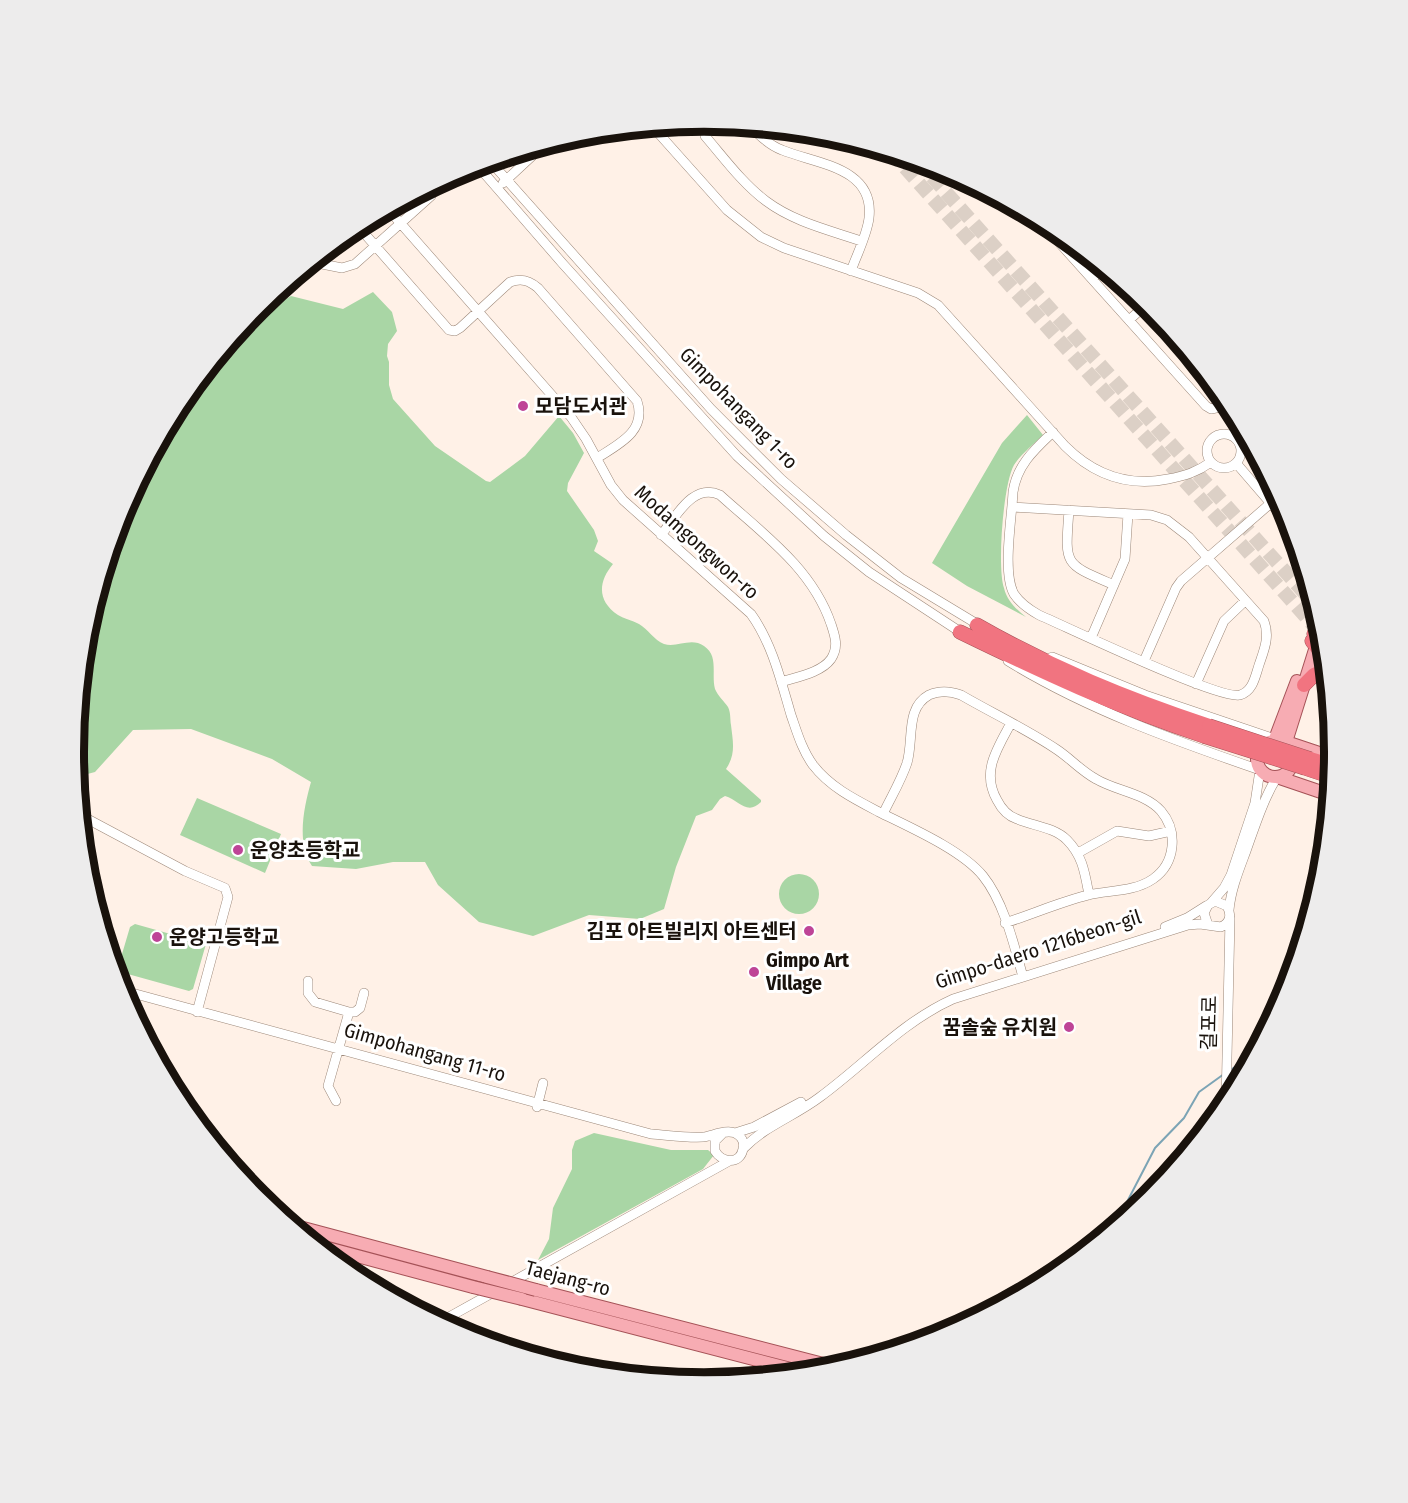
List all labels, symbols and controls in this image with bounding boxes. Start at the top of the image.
street label: Gimpohangang 1-ro [675,342,803,474]
place label: 모담도서관 [535,394,628,418]
marker: 모담도서관 [516,399,530,413]
street label: Modamgongwon-ro [630,480,764,604]
place label: 운양초등학교 [250,838,360,862]
marker: 운양초등학교 [231,843,245,857]
street label: Gimpo-daero 1216beon-gil [932,904,1144,994]
place label: 김포 아트빌리지 아트센터 [586,919,797,943]
marker: 김포 아트빌리지 아트센터 [802,924,816,938]
place label: 운양고등학교 [169,925,279,949]
marker: 운양고등학교 [150,930,164,944]
place label: Gimpo Art Village [765,948,850,995]
marker: Gimpo Art Village [747,965,761,979]
street label: 걸포로 [1197,995,1221,1051]
place label: 꿈솔숲 유치원 [942,1015,1057,1039]
street label: Gimpohangang 11-ro [341,1017,509,1087]
marker: 꿈솔숲 유치원 [1062,1020,1076,1034]
street label: Taejang-ro [523,1255,613,1301]

